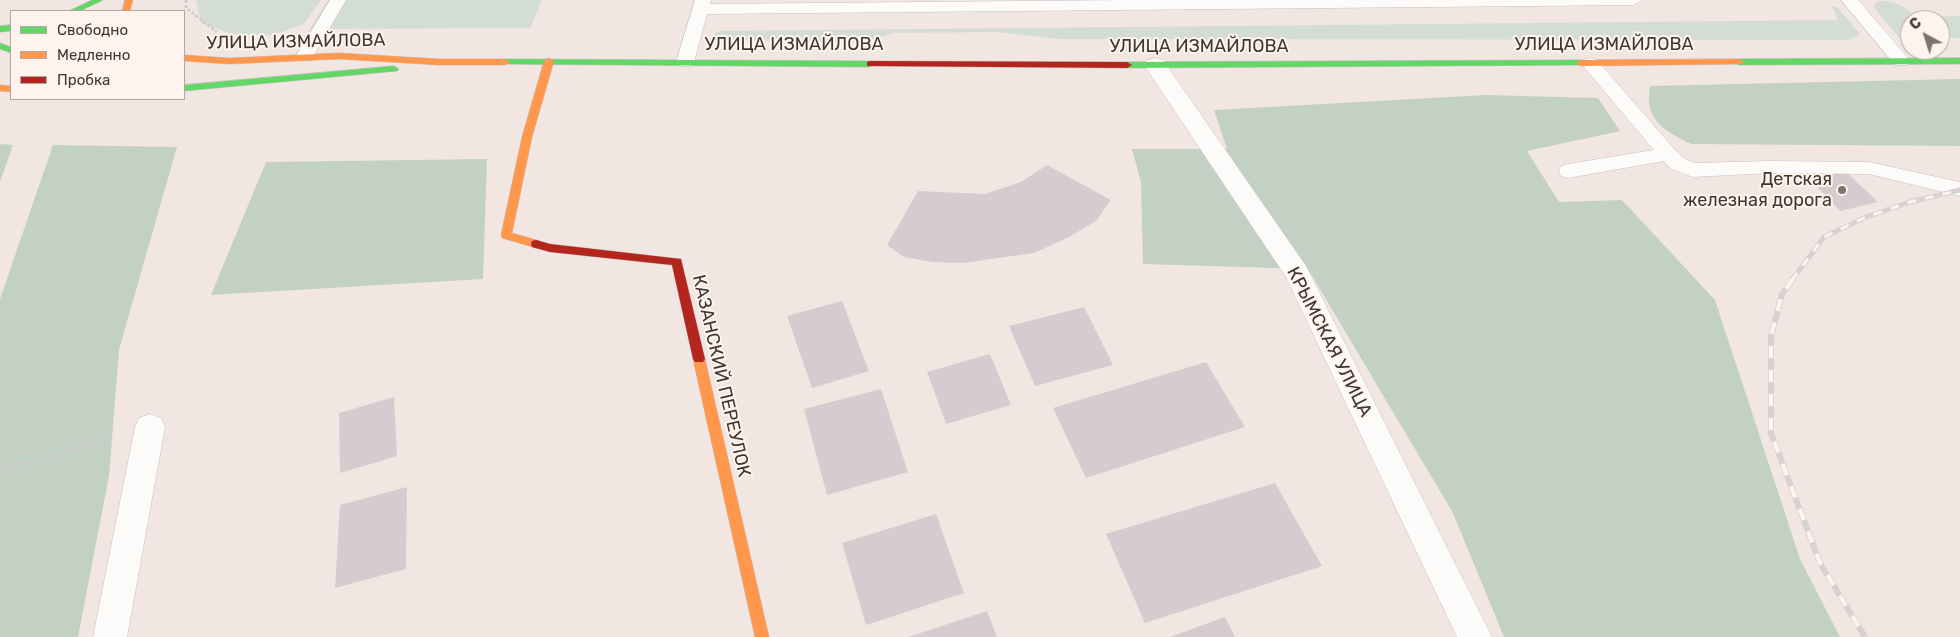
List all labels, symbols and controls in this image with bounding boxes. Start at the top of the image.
legend [10,10,185,100]
north arrow [1900,10,1950,60]
text: С [1906,14,1925,34]
text: Свободно [57,21,128,39]
street label: УЛИЦА ИЗМАЙЛОВА [206,30,386,54]
street label: УЛИЦА ИЗМАЙЛОВА [705,34,883,56]
street label: УЛИЦА ИЗМАЙЛОВА [1515,34,1693,56]
street label: УЛИЦА ИЗМАЙЛОВА [1110,36,1288,58]
text: Медленно [57,46,130,64]
text: Пробка [57,71,110,89]
place label: Детская железная дорога [1683,169,1832,212]
marker: Детская железная дорога [1836,184,1848,196]
street label: КРЫМСКАЯ УЛИЦА [1282,263,1376,421]
street label: КАЗАНСКИЙ ПЕРЕУЛОК [687,273,755,479]

